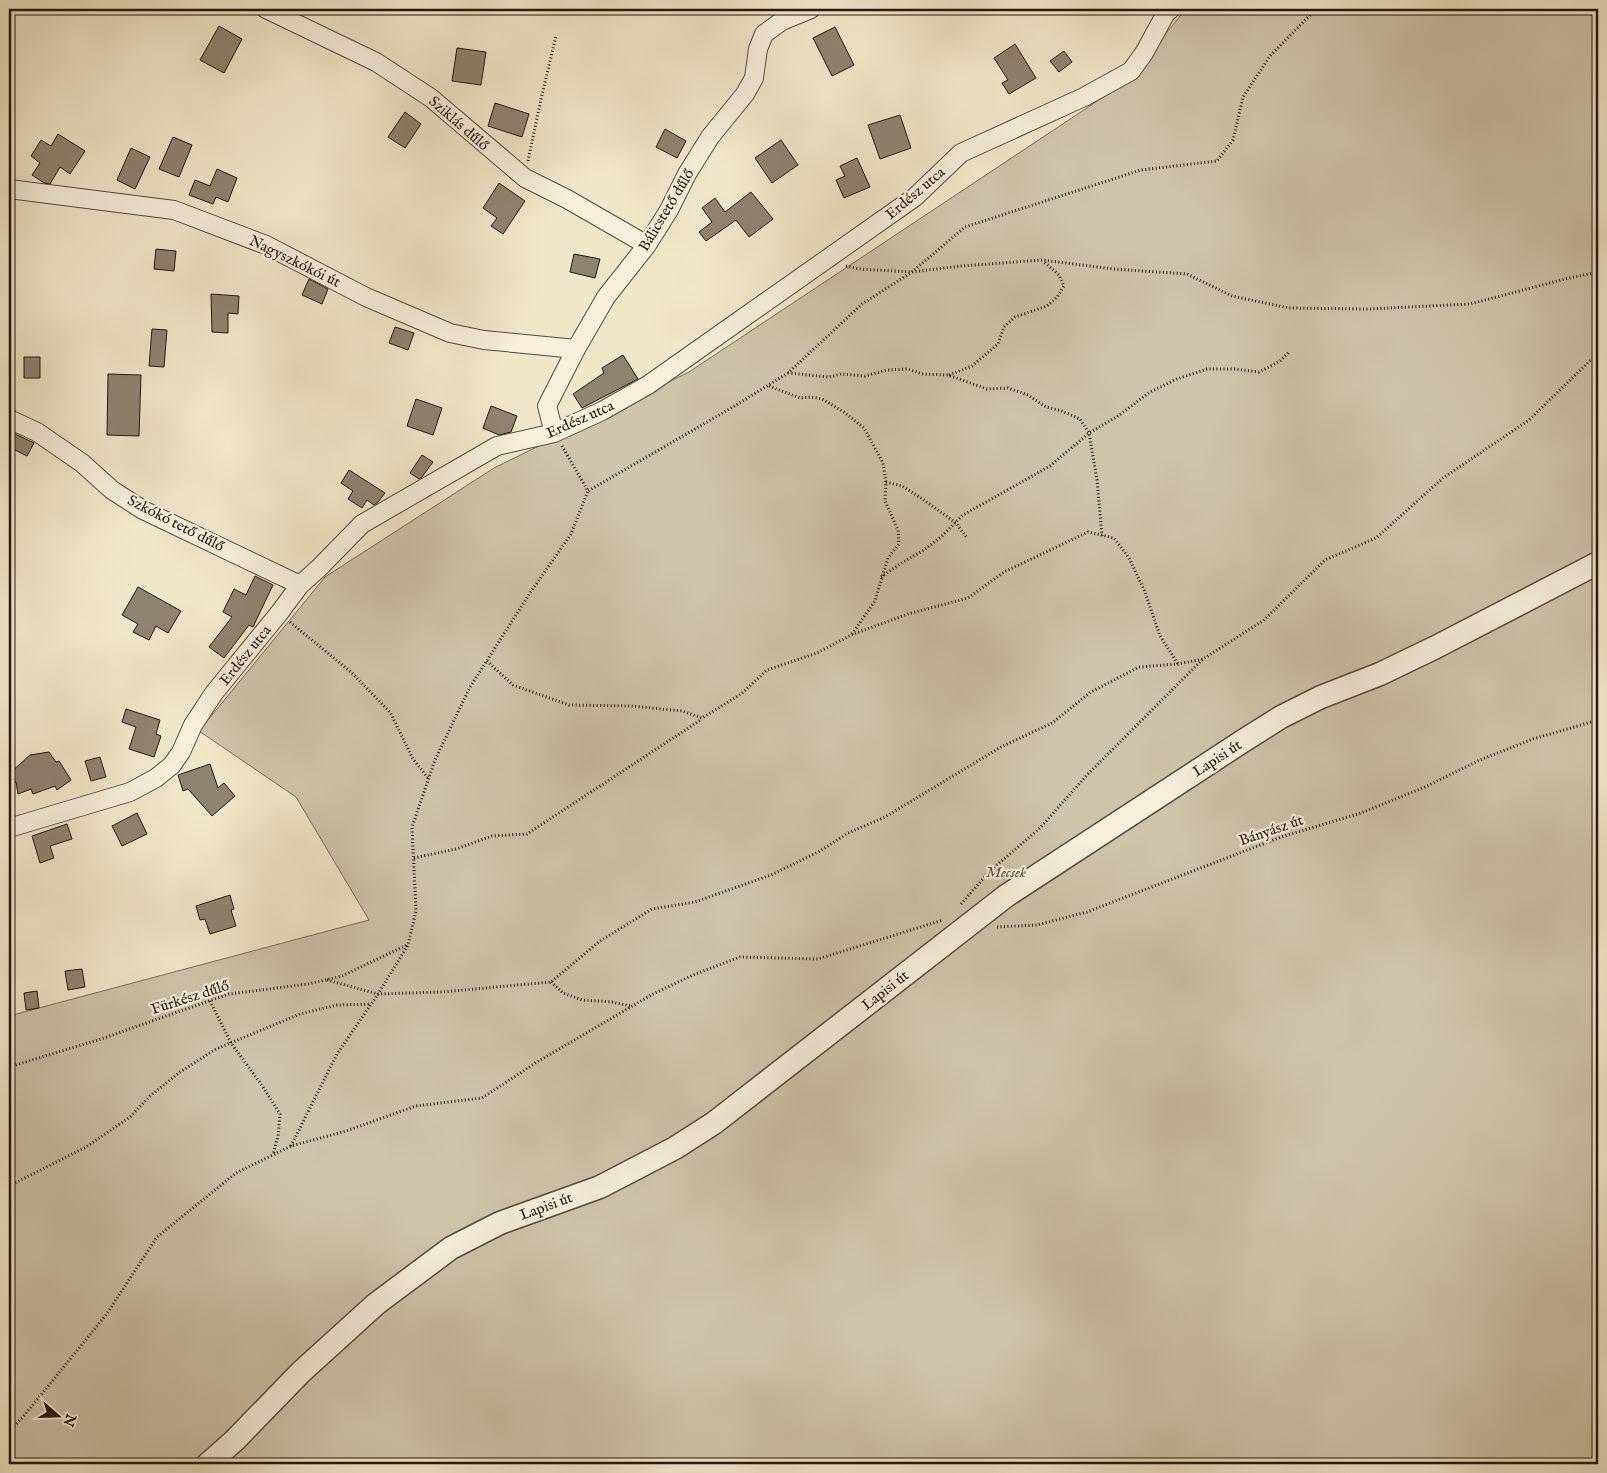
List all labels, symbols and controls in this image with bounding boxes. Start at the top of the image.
street label: Sziklás dűlő [425,92,493,155]
street label: Erdész utca [882,163,949,224]
street label: Bálicstető dűlő [634,166,698,255]
street label: Nagyszkókói út [246,231,344,292]
street label: Erdész utca [543,396,617,443]
street label: Szkókó tető dűlő [124,491,227,556]
street label: Erdész utca [215,621,276,689]
street label: Lapisi út [1189,736,1245,781]
street label: Bányász út [1237,811,1306,850]
park label: Mecsek [986,863,1026,882]
street label: Lapisi út [858,966,913,1015]
street label: Fürkész dűlő [149,976,232,1019]
street label: Lapisi út [517,1188,575,1225]
north arrow [32,1390,82,1440]
text: N [59,1410,80,1429]

